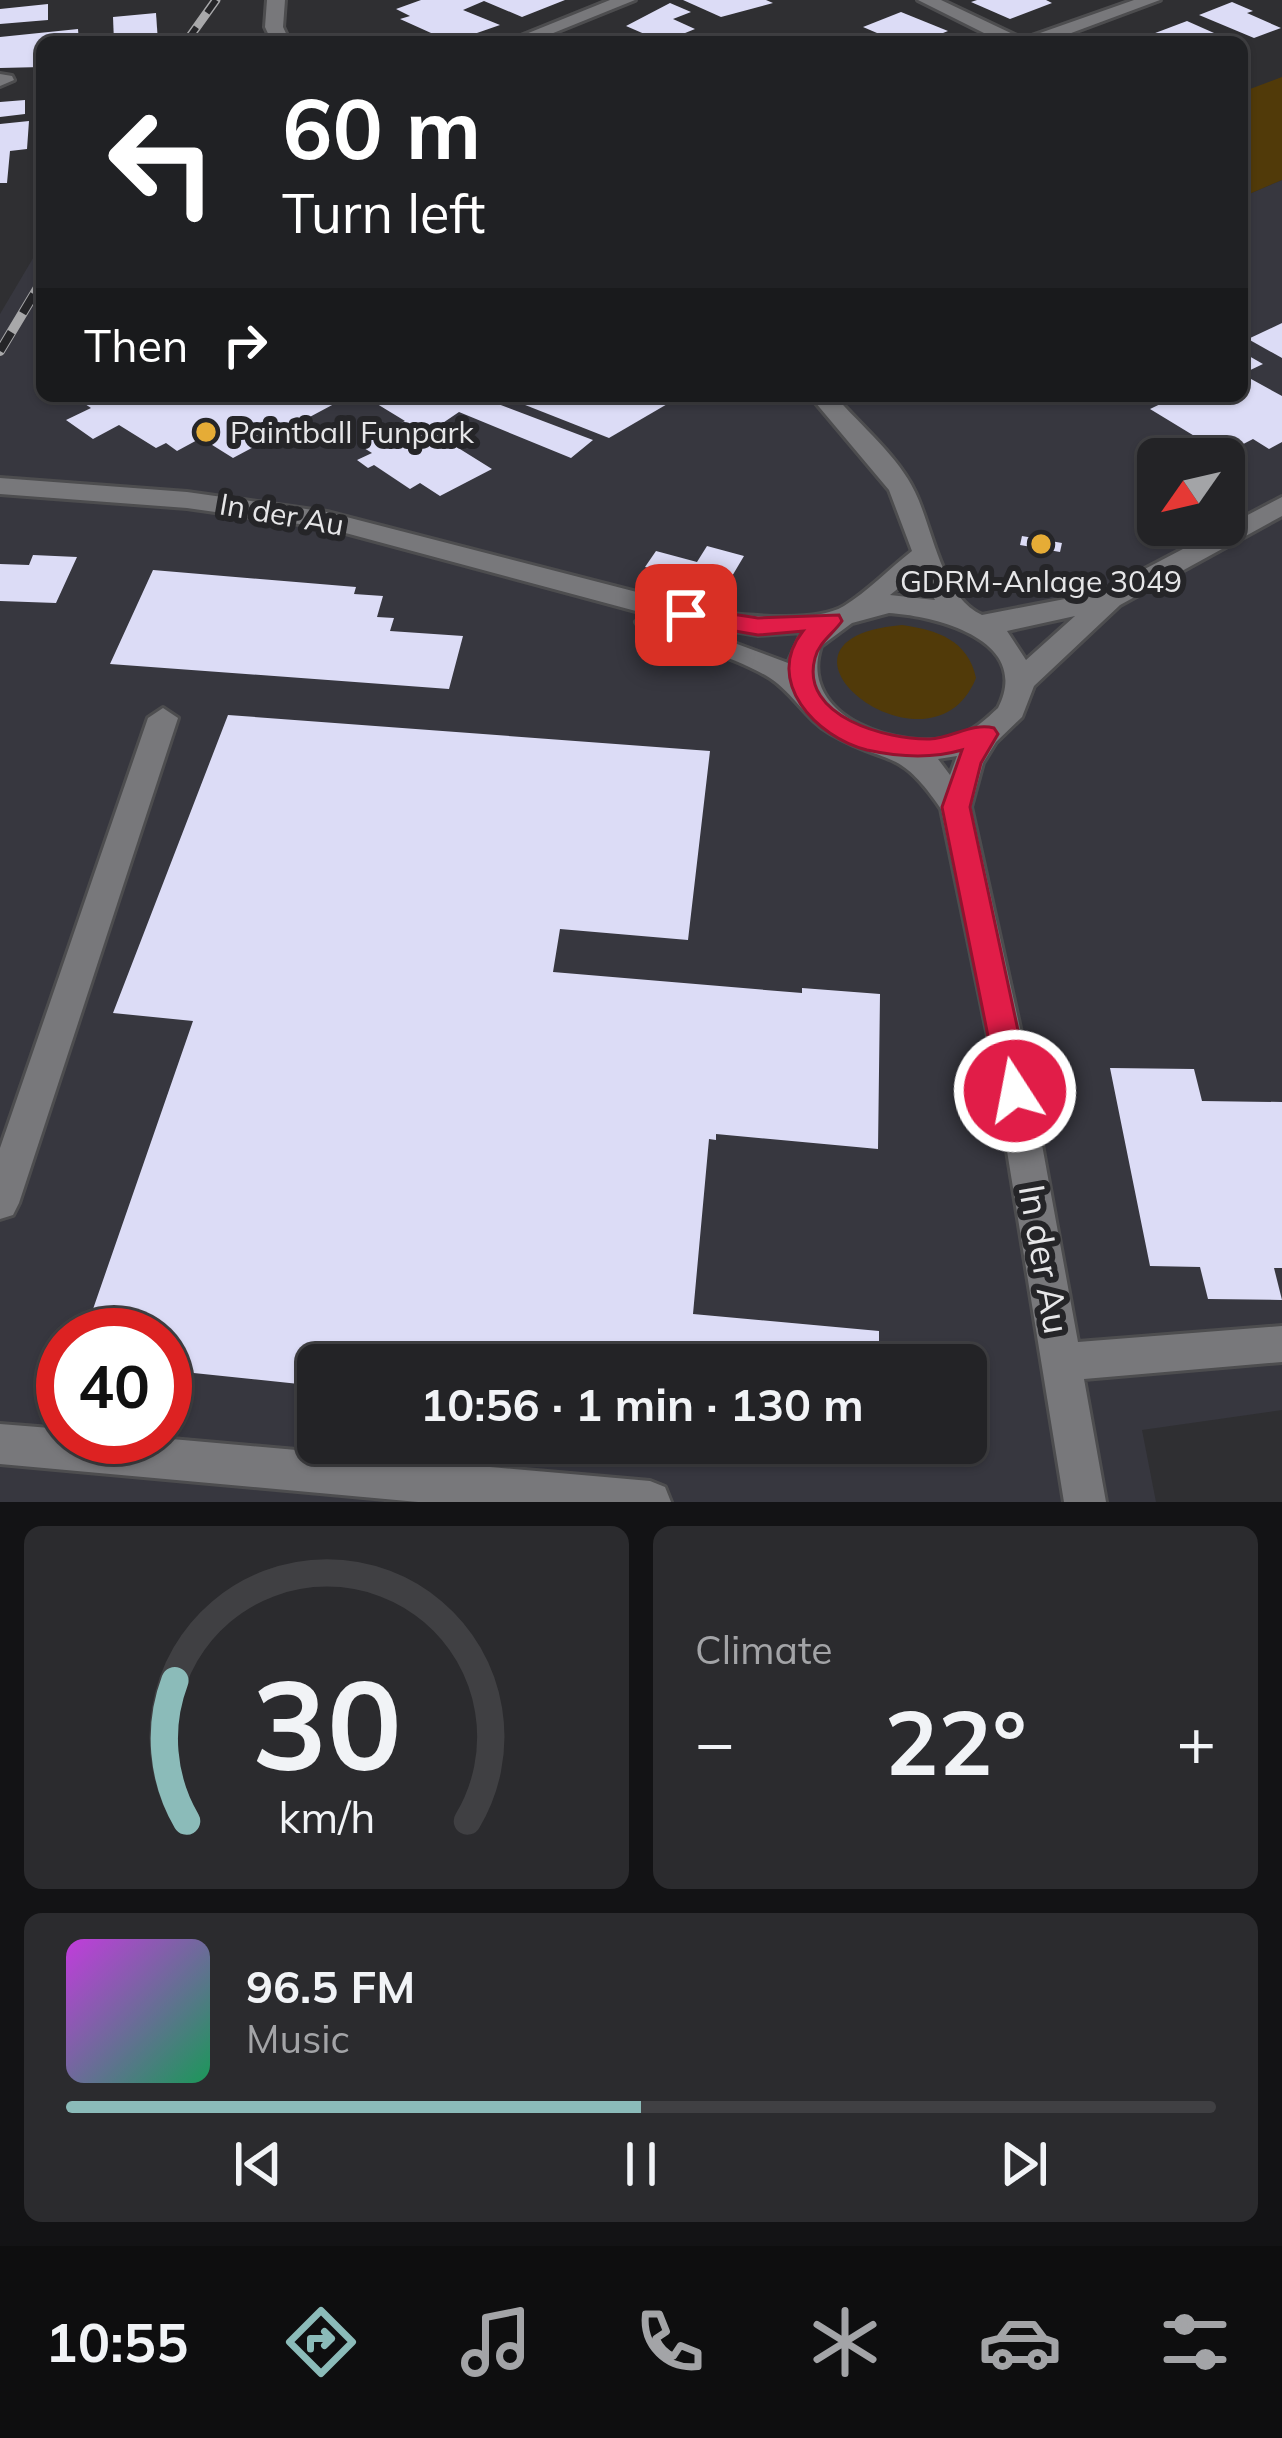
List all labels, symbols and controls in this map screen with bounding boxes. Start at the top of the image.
text: 60 m [282,75,481,180]
icon: left [84,84,240,240]
text: Turn left [282,179,485,247]
icon: right [212,312,278,378]
text: Then [84,317,188,373]
place label: Paintball Funpark [230,413,474,451]
marker: Paintball Funpark [193,419,219,445]
north arrow [1137,438,1245,546]
map controls [1137,438,1245,546]
street label: In der Au [217,484,347,544]
marker: GDRM-Anlage 3049 [1028,531,1054,557]
place label: GDRM-Anlage 3049 [900,562,1182,600]
pin [635,564,737,666]
icon: arrive [653,582,719,648]
position arrow [952,1028,1078,1154]
street label: In der Au [1010,1181,1080,1337]
speed limit sign: 40 [36,1308,192,1464]
text: 10:56 · 1 min · 130 m [420,1376,864,1432]
text: Climate [695,1625,833,1674]
text: 30 [252,1645,401,1801]
text: 22° [884,1685,1027,1798]
text: − [695,1700,735,1783]
text: + [1176,1700,1216,1783]
text: km/h [278,1789,375,1843]
text: 96.5 FM [246,1958,415,2014]
text: Music [246,2014,350,2063]
icon: previous [225,2131,291,2197]
icon: pause [608,2131,674,2197]
icon: next [991,2131,1057,2197]
icon: directions [279,2300,363,2384]
icon: music [454,2300,538,2384]
icon: phone [628,2300,712,2384]
icon: climate [803,2300,887,2384]
icon: car [978,2300,1062,2384]
icon: filters [1153,2300,1237,2384]
text: 10:55 [45,2308,188,2376]

